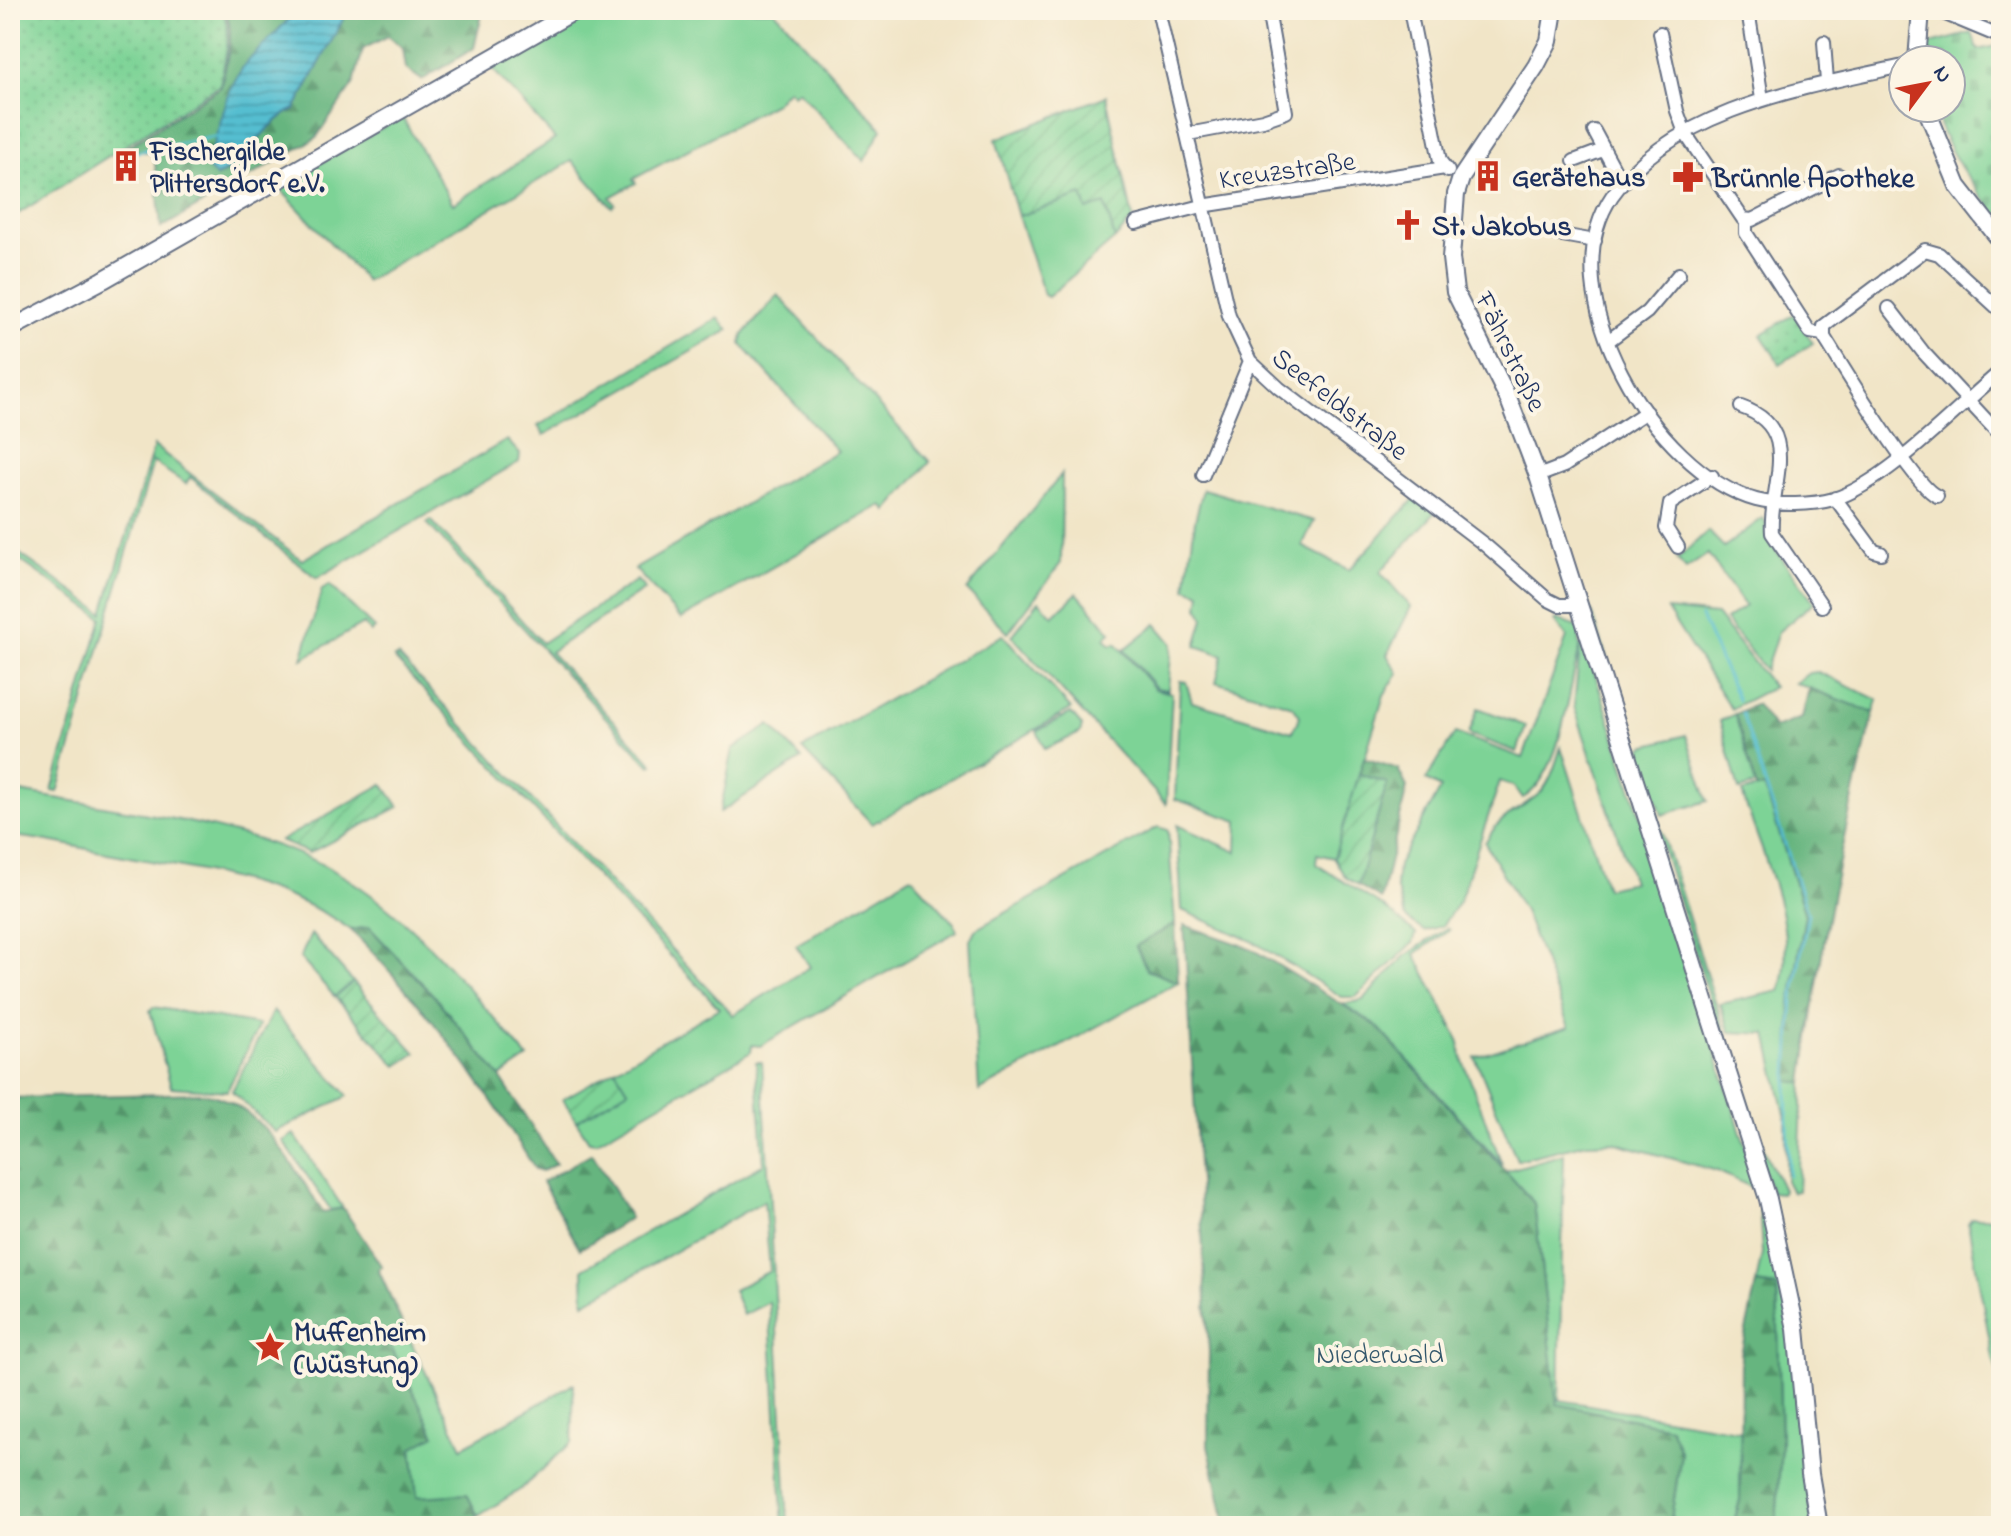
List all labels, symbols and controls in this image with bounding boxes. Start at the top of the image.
north arrow [1887,44,1967,124]
text: N [1924,60,1959,90]
place label: Fischergilde Plittersdorf e.V. [148,133,325,206]
street label: Kreuzstraße [1217,143,1359,202]
building icon: Fischergilde Plittersdorf e.V. [109,149,143,183]
building icon: Gerätehaus [1471,159,1505,193]
place label: Gerätehaus [1512,159,1646,200]
pharmacy icon: Brünnle Apotheke [1671,160,1705,194]
place label: Brünnle Apotheke [1710,160,1916,201]
church icon: St. Jakobus [1391,208,1425,242]
place label: St. Jakobus [1432,208,1572,249]
street label: Fährstraße [1462,285,1556,420]
street label: Seefeldstraße [1262,339,1416,473]
place label: Muffenheim (Wüstung) [294,1314,426,1388]
place icon: Muffenheim (Wüstung) [253,1330,287,1364]
park label: Niederwald [1316,1336,1444,1377]

